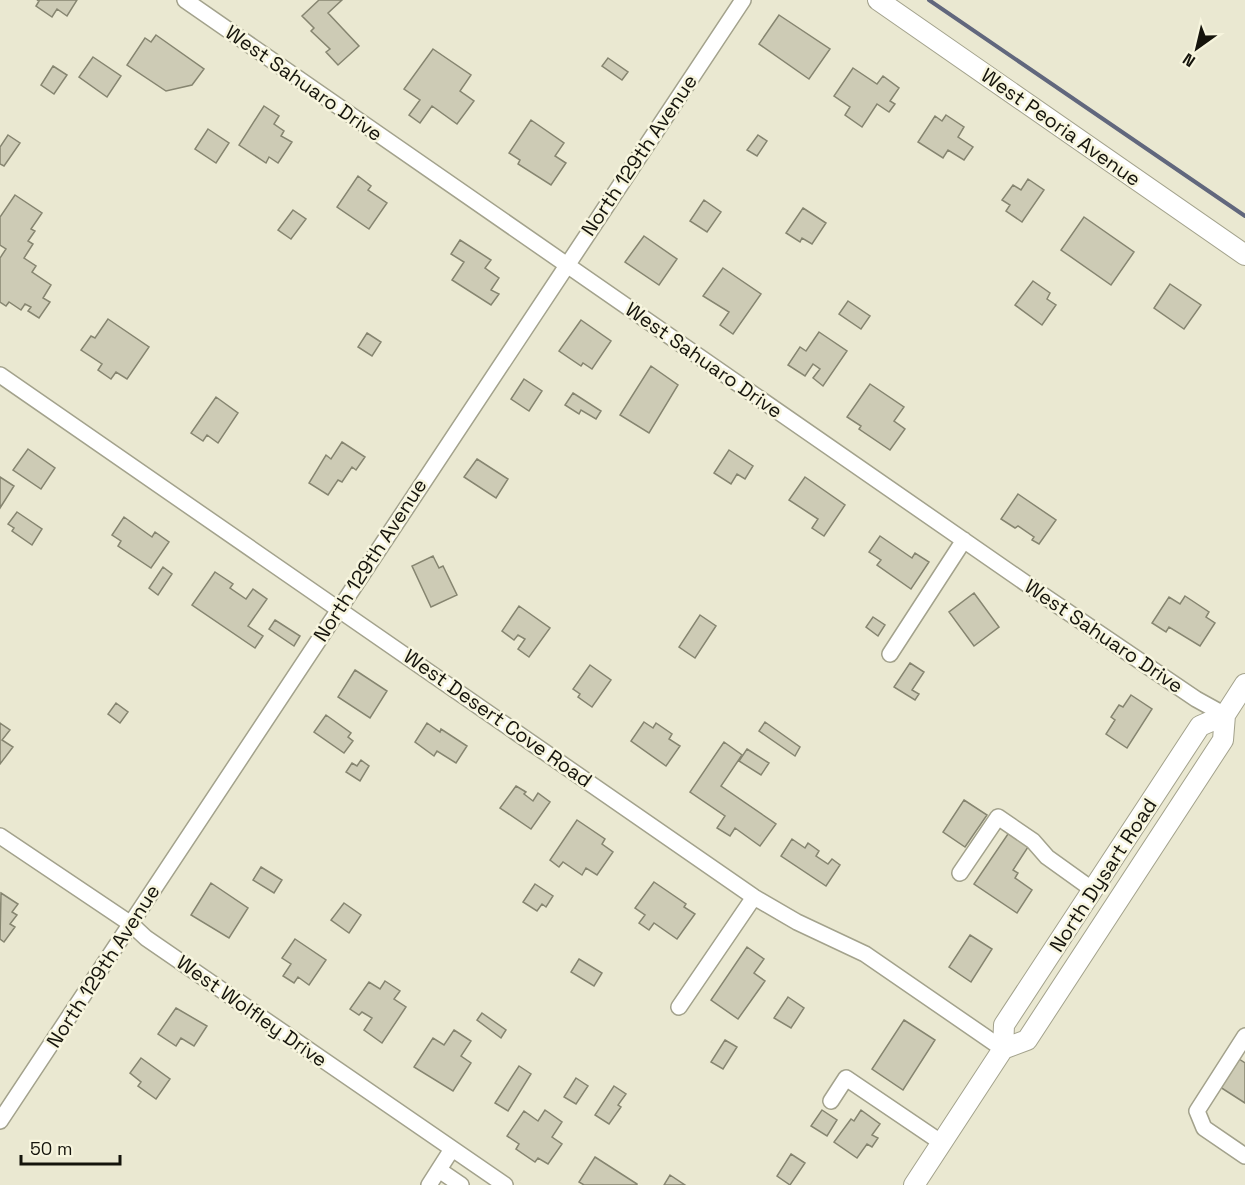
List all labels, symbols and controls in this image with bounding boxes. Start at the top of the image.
north arrow [1167,18,1227,78]
street label: West Sahuaro Drive [220,19,388,147]
text: N [1179,48,1199,72]
street label: West Peoria Avenue [976,62,1146,192]
street label: North 129th Avenue [575,69,703,241]
street label: West Sahuaro Drive [620,296,788,424]
street label: North 129th Avenue [308,474,432,646]
street label: West Sahuaro Drive [1020,573,1188,699]
street label: West Desert Cove Road [399,643,597,793]
street label: North Dysart Road [1044,793,1162,957]
street label: North 129th Avenue [41,880,165,1052]
street label: West Wolfley Drive [171,949,333,1073]
scale bar [21,1128,120,1166]
text: 50 m [30,1137,72,1160]

